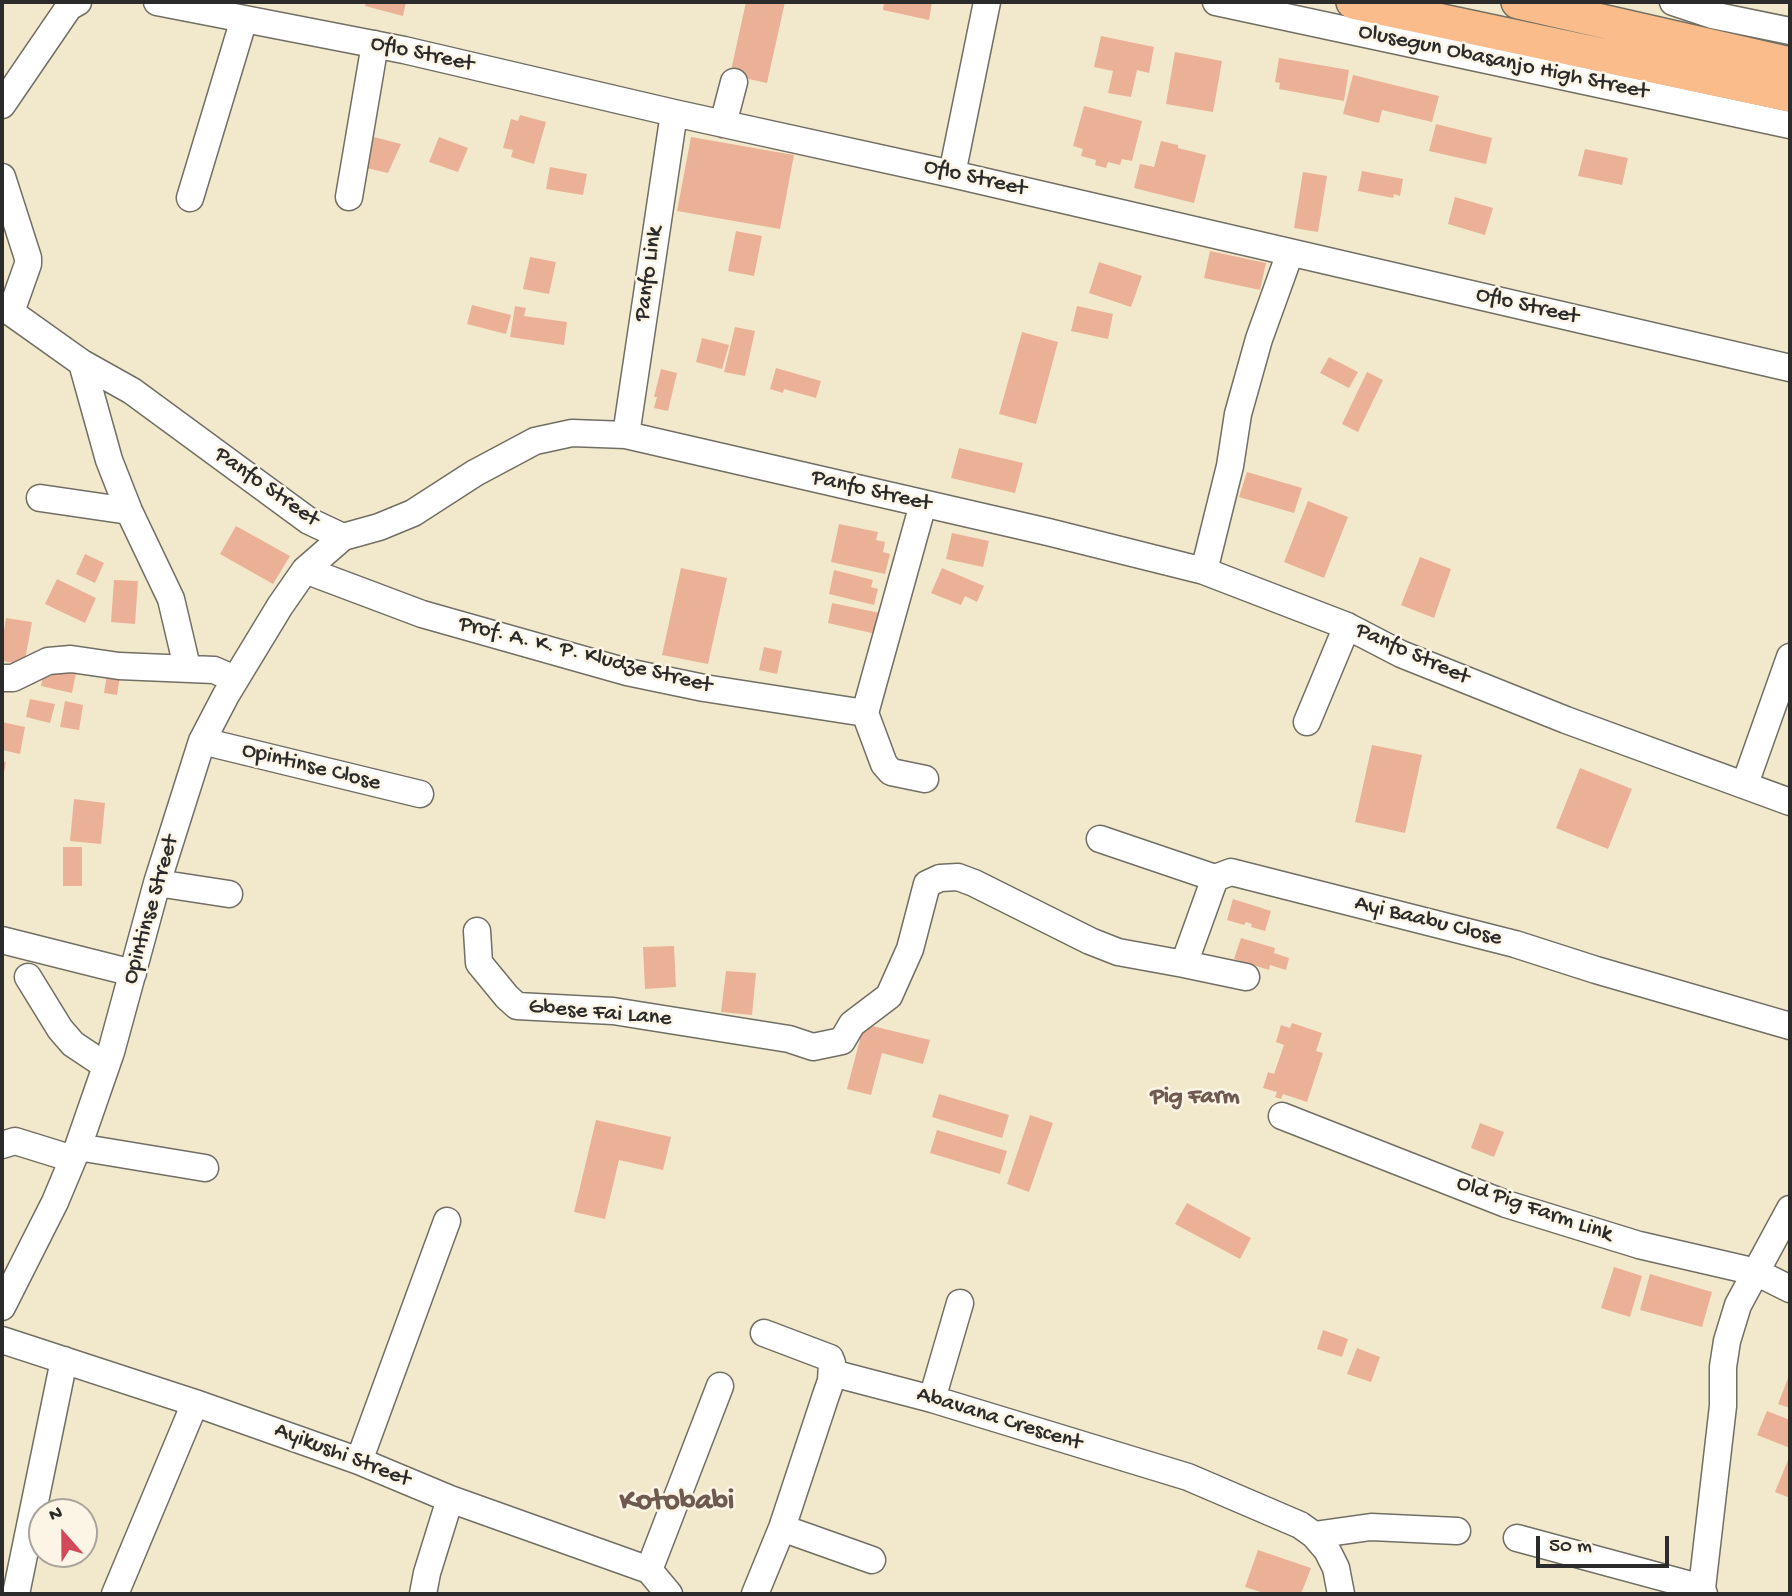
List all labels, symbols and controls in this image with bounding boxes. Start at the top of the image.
street label: Olusegun Obasanjo High Street [1356,19,1650,107]
street label: Oflo Street [368,31,476,79]
street label: Oflo Street [921,154,1029,204]
street label: Panfo Link [630,225,670,323]
street label: Oflo Street [1473,282,1581,332]
street label: Panfo Street [208,442,324,534]
street label: Panfo Street [808,465,934,519]
street label: Prof. A. K. P. Kludze Street [455,611,715,701]
street label: Panfo Street [1351,618,1473,692]
street label: Opintinse Close [239,737,383,799]
street label: Opintinse Street [118,832,186,988]
street label: Ayi Baabu Close [1351,890,1505,954]
street label: Gbese Fai Lane [527,994,673,1034]
district label: Pig Farm [1151,1084,1239,1112]
street label: Old Pig Farm Link [1452,1170,1616,1250]
street label: Abavana Crescent [913,1382,1085,1458]
street label: Ayikushi Street [270,1417,414,1495]
district label: Kotobabi [620,1485,734,1521]
north arrow [28,1498,98,1568]
text: N [46,1502,66,1528]
scale bar [1540,1522,1673,1566]
text: 50 m [1549,1535,1592,1560]

